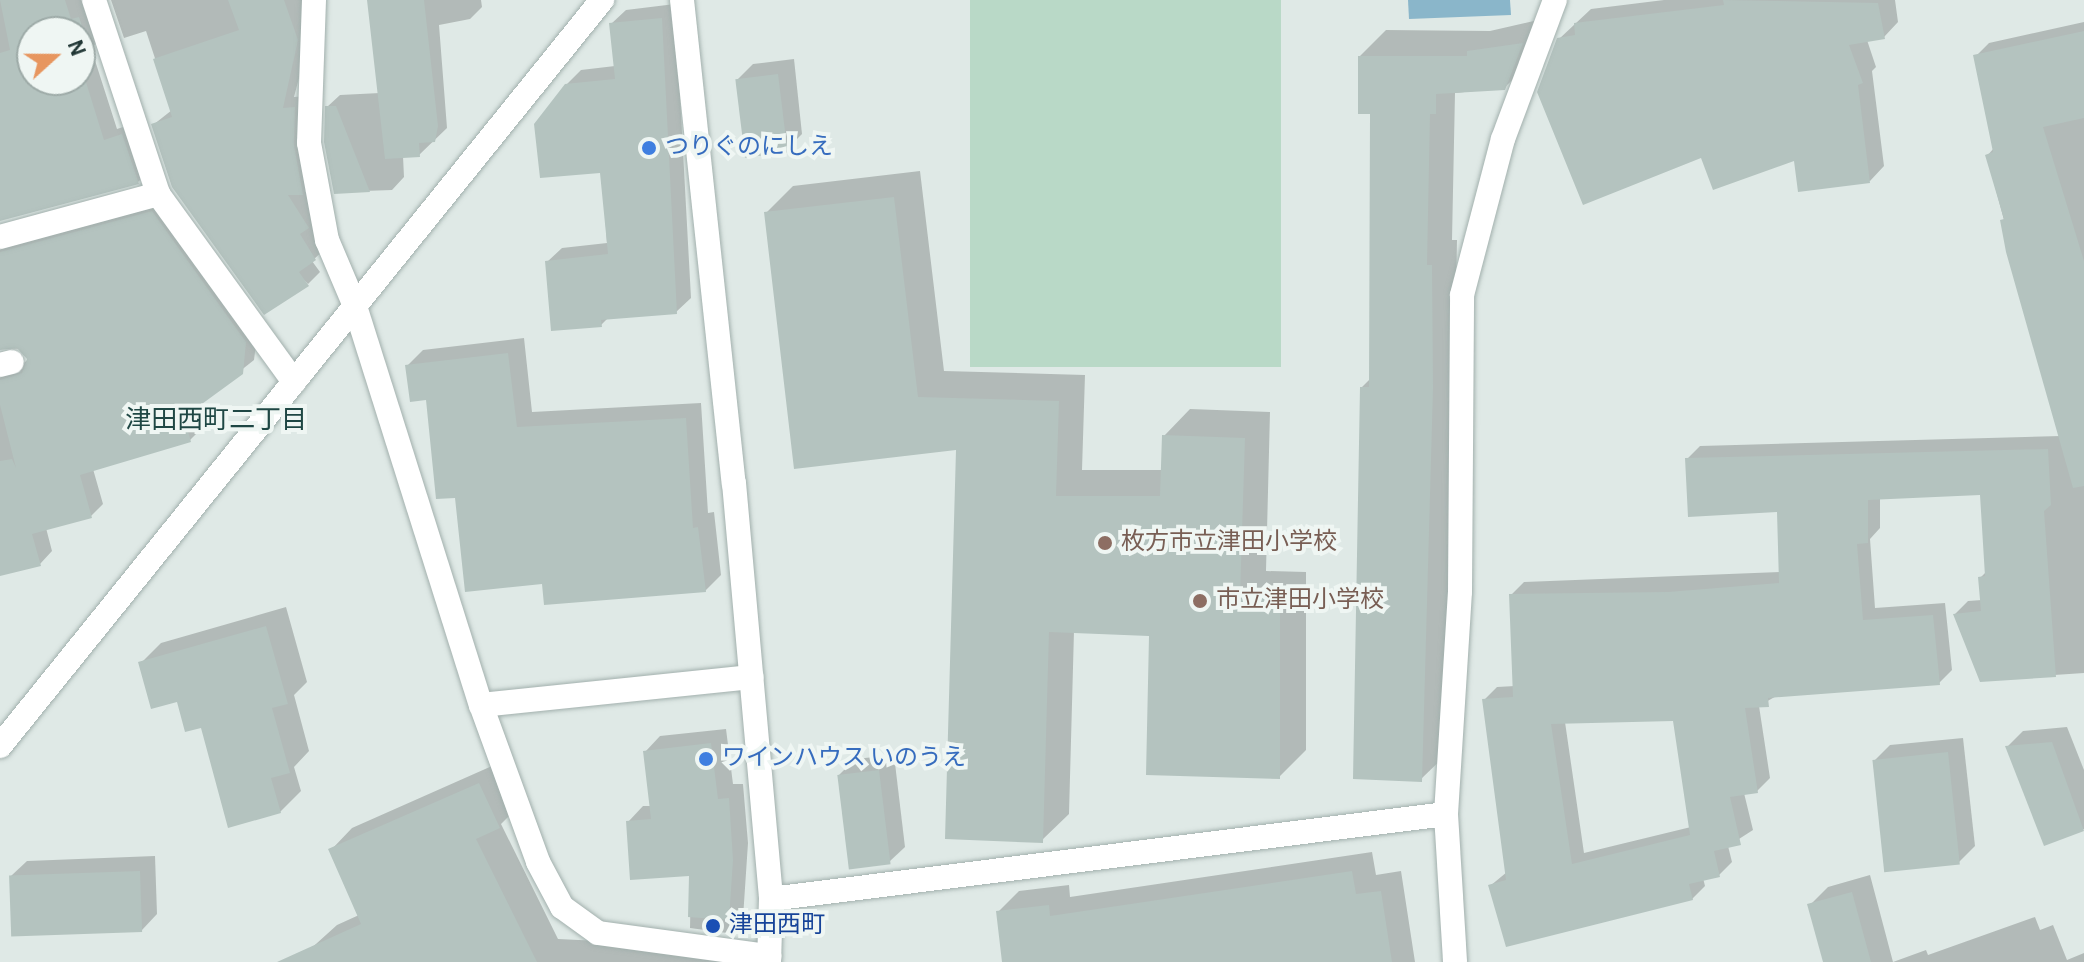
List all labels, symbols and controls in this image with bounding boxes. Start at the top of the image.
north arrow [16,16,96,96]
text: N [64,37,90,59]
place label: つりぐのにしえ [665,134,833,162]
marker: つりぐのにしえ [640,139,658,157]
district label: 津田西町二丁目 [125,405,307,437]
place label: 枚方市立津田小学校 [1121,529,1337,557]
marker: 枚方市立津田小学校 [1096,534,1114,552]
place label: 市立津田小学校 [1216,587,1384,615]
marker: 市立津田小学校 [1191,592,1209,610]
place label: ワインハウス いのうえ [722,745,966,773]
marker: ワインハウス いのうえ [697,750,715,768]
place label: 津田西町 [729,912,825,940]
marker: 津田西町 [704,917,722,935]

